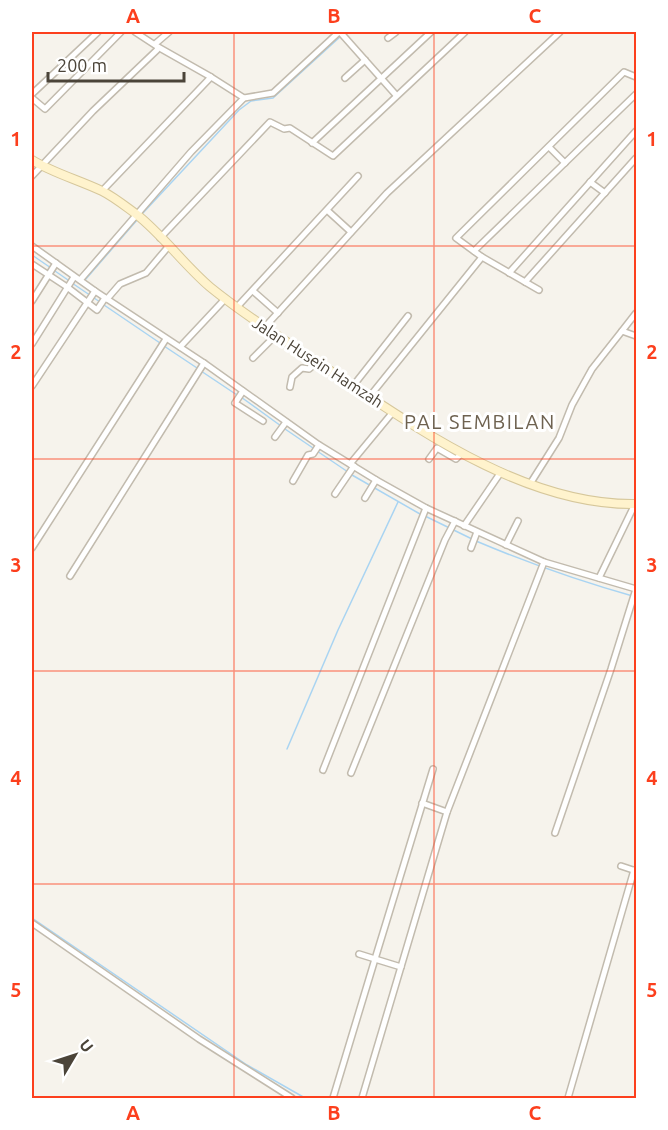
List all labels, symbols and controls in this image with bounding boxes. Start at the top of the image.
text: A [126,4,140,27]
text: B [327,4,341,27]
text: C [529,4,542,27]
scale bar [48,45,184,83]
text: 200 m [57,55,107,75]
text: 1 [10,127,22,150]
text: 1 [646,127,658,150]
street label: Jalan Husein Hamzah [249,313,387,411]
text: 2 [10,340,22,363]
text: 2 [646,340,658,363]
district label: PAL SEMBILAN [404,410,556,433]
text: 3 [10,553,22,576]
text: 3 [646,553,658,576]
text: 4 [10,766,22,789]
text: 4 [646,766,658,789]
text: 5 [10,978,22,1001]
text: 5 [646,978,658,1001]
north arrow [45,1025,105,1085]
text: U [76,1036,97,1056]
text: A [126,1101,140,1124]
text: B [327,1101,341,1124]
text: C [529,1101,542,1124]

